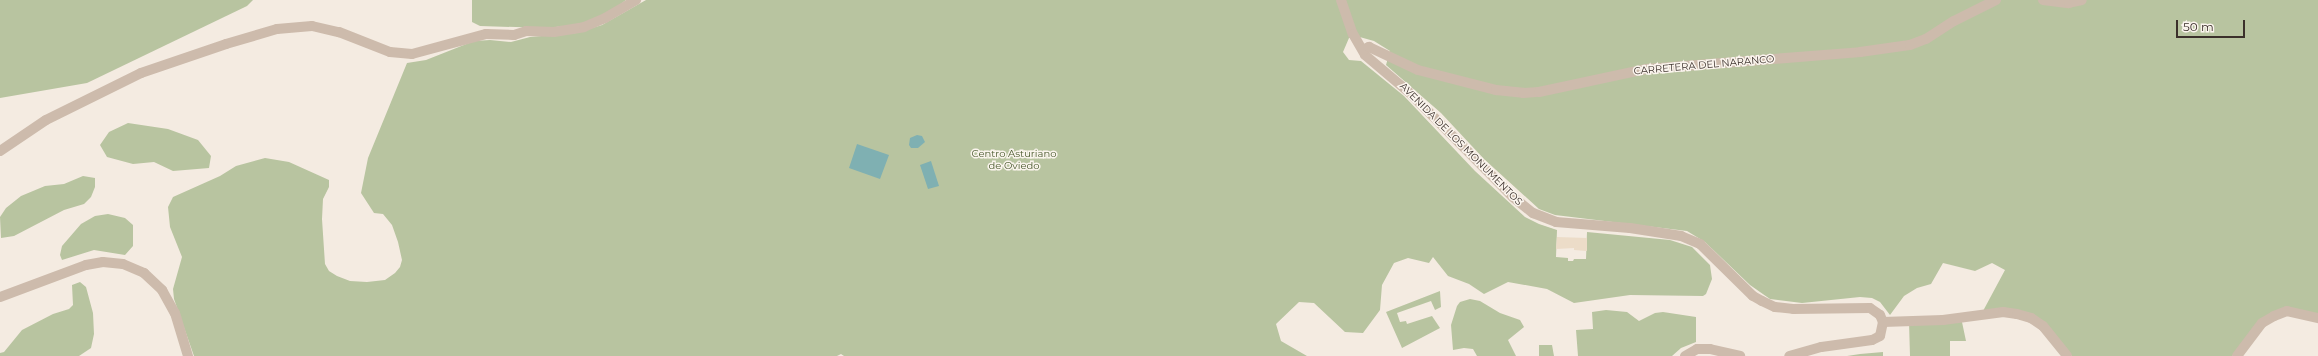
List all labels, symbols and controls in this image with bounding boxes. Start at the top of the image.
scale bar [2178,12,2247,38]
text: 50 m [2183,19,2214,34]
street label: CARRETERA DEL NARANCO [1633,53,1775,77]
street label: AVENIDA DE LOS MONUMENTOS [1397,80,1525,208]
park label: Centro Asturiano de Oviedo [972,147,1056,170]

